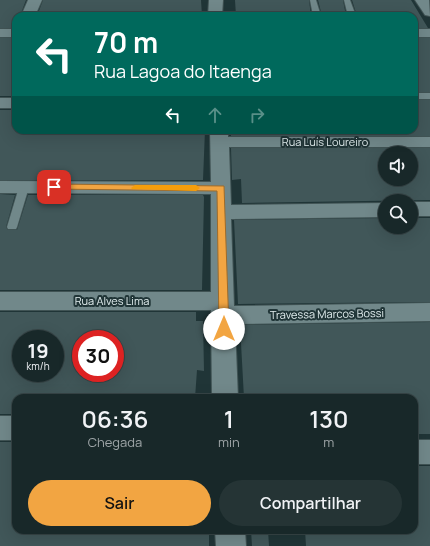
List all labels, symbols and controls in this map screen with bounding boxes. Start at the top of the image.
text: 70 m [94,23,158,61]
icon: left [28,28,80,80]
text: Rua Lagoa do Itaenga [94,59,272,83]
icon: left [162,104,184,126]
icon: ahead [204,104,226,126]
icon: right [246,104,268,126]
street label: Rua Luís Loureiro [282,134,369,149]
map controls [378,146,418,234]
button: sound [378,146,418,186]
pin [37,170,71,204]
icon: arrive [43,176,65,198]
button: search [378,194,418,234]
street label: Rua Alves Lima [75,293,149,308]
street label: Travessa Marcos Bossi [270,305,384,322]
position arrow [203,308,245,350]
speed limit sign: 30 [72,330,124,382]
text: 19 [27,337,49,364]
text: km/h [26,359,50,373]
text: 06:36 [82,402,148,435]
text: 1 [224,402,234,435]
text: 130 [309,402,348,435]
text: Chegada [88,433,142,451]
text: min [218,433,240,451]
text: m [323,433,334,451]
button: Sair [28,480,211,526]
button: Compartilhar [219,480,402,526]

